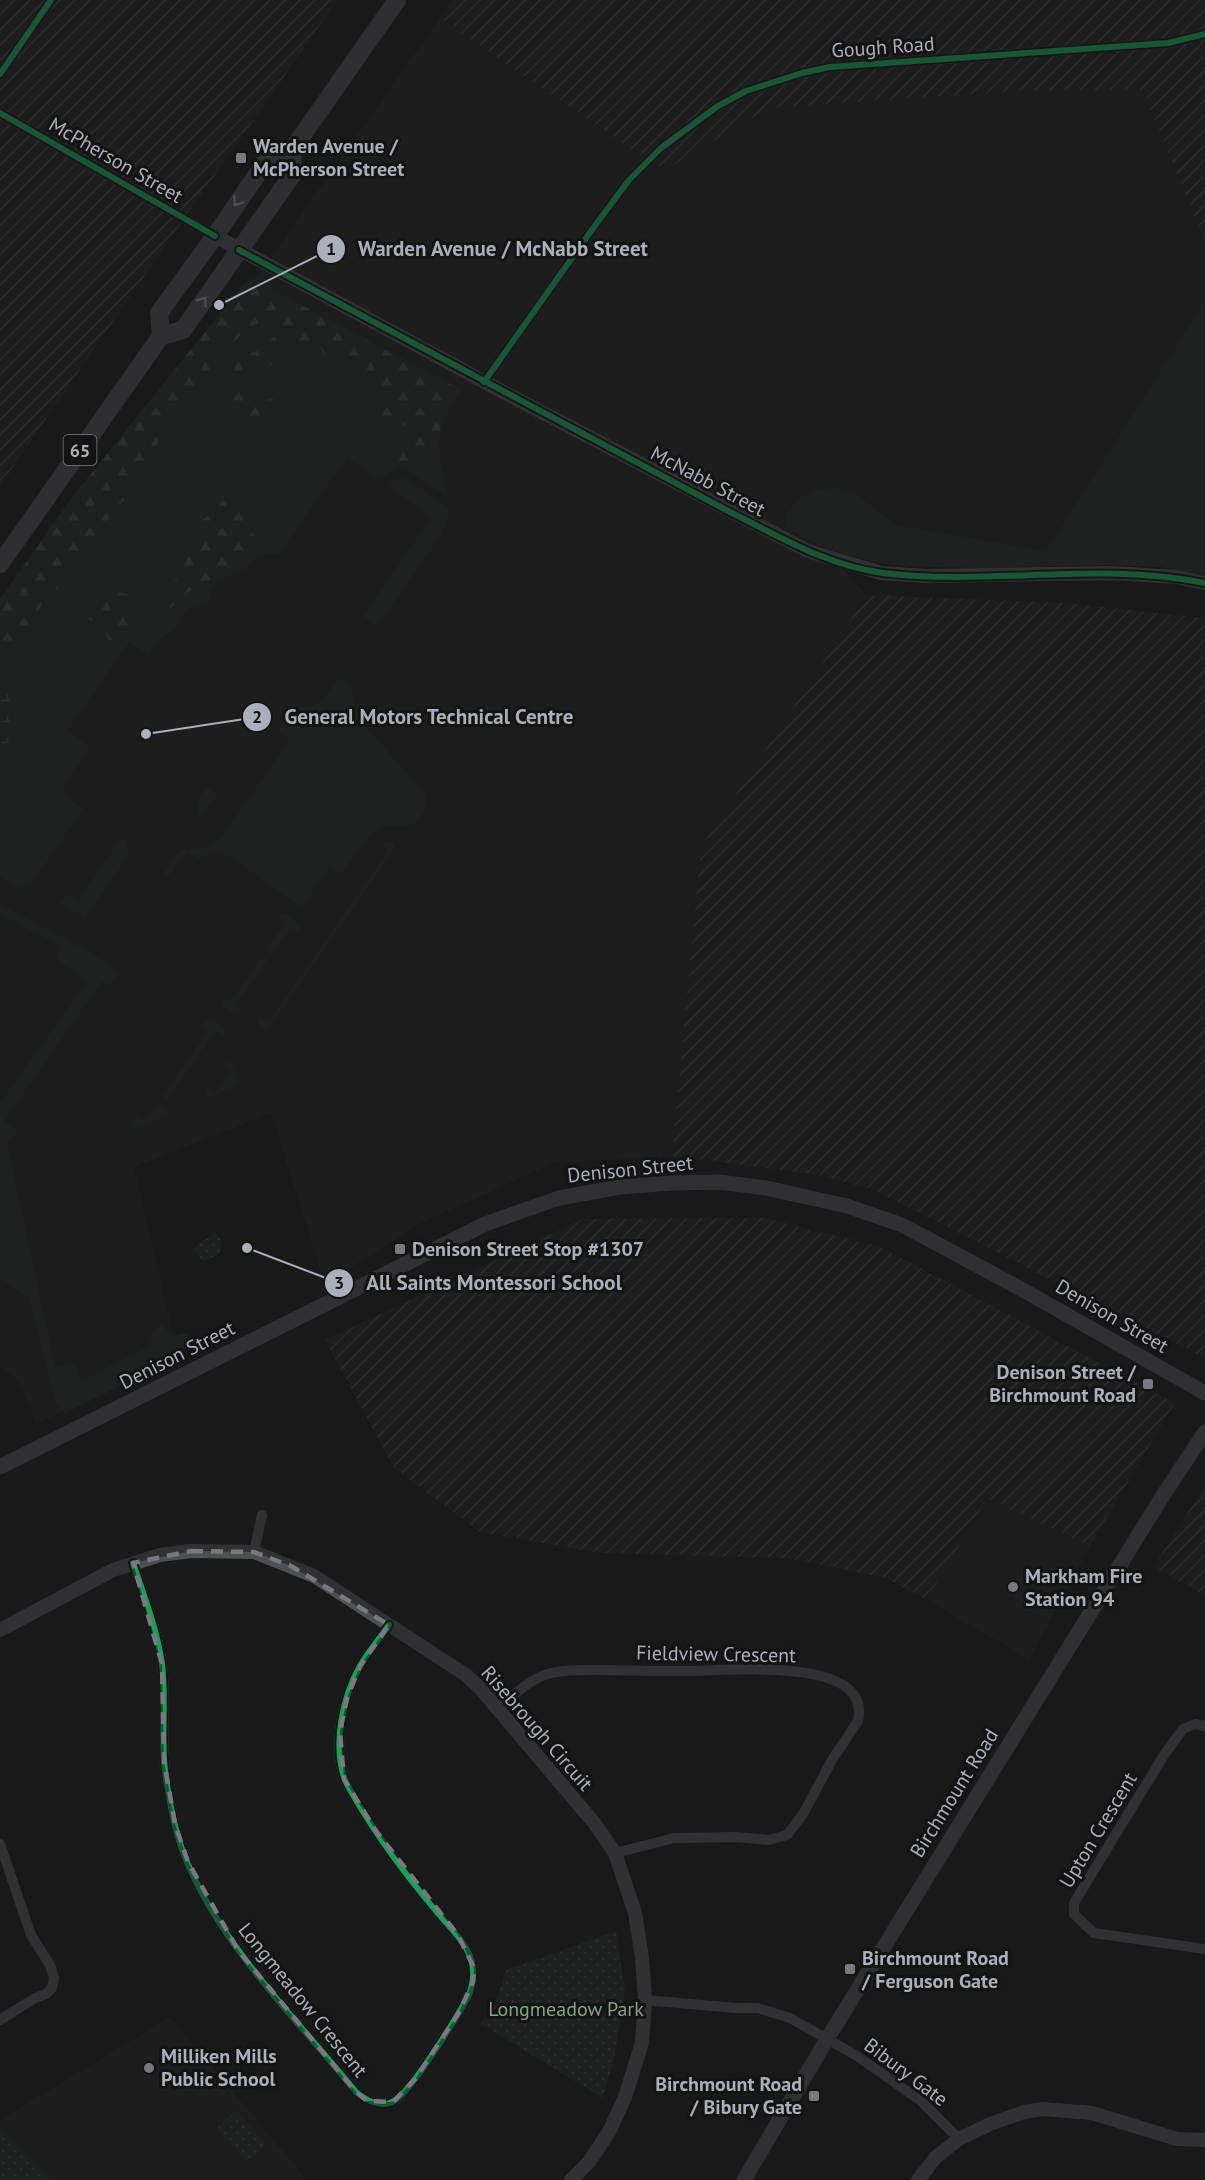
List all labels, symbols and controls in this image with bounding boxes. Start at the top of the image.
street label: Gough Road [831,30,935,64]
street label: McPherson Street [44,111,188,209]
place label: Warden Avenue / McPherson Street [253,133,404,182]
marker: Warden Avenue / McPherson Street [234,151,248,165]
one-way arrow [233,196,244,207]
callout: Warden Avenue / McNabb Street [316,229,660,268]
text: Warden Avenue / McNabb Street [358,235,649,262]
text: 1 [326,237,336,260]
one-way arrow [196,296,207,307]
road number: 65 [64,435,97,465]
street label: McNabb Street [646,440,770,522]
callout: General Motors Technical Centre [242,697,586,736]
text: General Motors Technical Centre [285,703,573,730]
text: 2 [252,705,262,728]
street label: Denison Street [566,1149,694,1189]
place label: Denison Street Stop #1307 [412,1236,644,1262]
marker: Denison Street Stop #1307 [393,1242,407,1256]
callout: All Saints Montessori School [324,1263,634,1302]
text: All Saints Montessori School [366,1269,623,1296]
text: 3 [334,1271,344,1294]
street label: Denison Street [1051,1273,1173,1359]
street label: Denison Street [115,1315,239,1395]
place label: Denison Street / Birchmount Road [989,1359,1137,1408]
marker: Denison Street / Birchmount Road [1141,1377,1155,1391]
place label: Markham Fire Station 94 [1025,1563,1142,1612]
marker: Markham Fire Station 94 [1006,1580,1020,1594]
street label: Fieldview Crescent [636,1640,796,1668]
street label: Risebrough Circuit [476,1660,599,1796]
street label: Birchmount Road [904,1724,1004,1862]
street label: Upton Crescent [1053,1767,1143,1893]
street label: Longmeadow Crescent [233,1917,374,2083]
place label: Birchmount Road / Ferguson Gate [861,1945,1009,1994]
marker: Birchmount Road / Ferguson Gate [843,1962,857,1976]
park label: Longmeadow Park [488,1996,644,2022]
street label: Bibury Gate [859,2032,953,2112]
place label: Milliken Mills Public School [161,2043,277,2092]
marker: Milliken Mills Public School [142,2061,156,2075]
place label: Birchmount Road / Bibury Gate [655,2071,802,2120]
marker: Birchmount Road / Bibury Gate [807,2089,821,2103]

